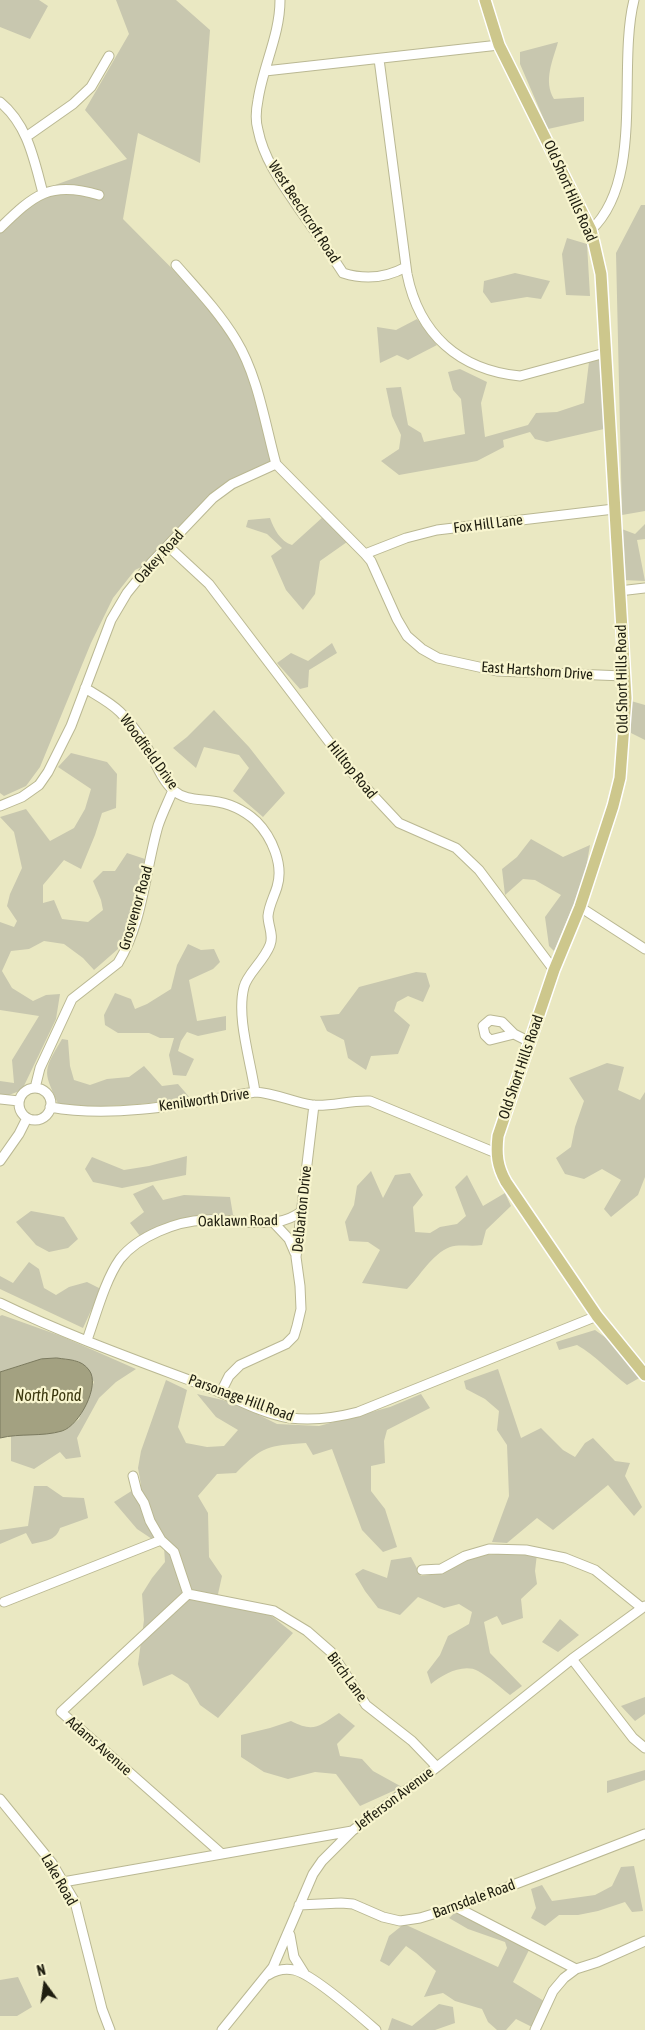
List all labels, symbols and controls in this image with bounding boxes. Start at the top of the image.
street label: Old Short Hills Road [540,137,600,245]
street label: West Beechcroft Road [264,157,344,267]
street label: Fox Hill Lane [452,511,524,537]
street label: Oakey Road [130,527,188,587]
street label: Old Short Hills Road [612,624,632,734]
street label: East Hartshorn Drive [481,658,593,684]
street label: Woodfield Drive [116,711,182,793]
street label: Hilltop Road [323,737,381,803]
street label: Grosvenor Road [115,864,157,952]
street label: Old Short Hills Road [495,1012,547,1122]
street label: Kenilworth Drive [158,1085,250,1115]
street label: Delbarton Drive [288,1165,316,1253]
street label: Oaklawn Road [198,1211,278,1231]
street label: Parsonage Hill Road [186,1371,296,1425]
water label: North Pond [15,1386,81,1406]
street label: Birch Lane [323,1649,371,1705]
street label: Adams Avenue [62,1713,136,1779]
street label: Jefferson Avenue [351,1763,437,1835]
street label: Lake Road [37,1851,81,1909]
street label: Barnsdale Road [430,1876,518,1922]
north arrow [20,1960,70,2010]
text: N [35,1962,47,1979]

